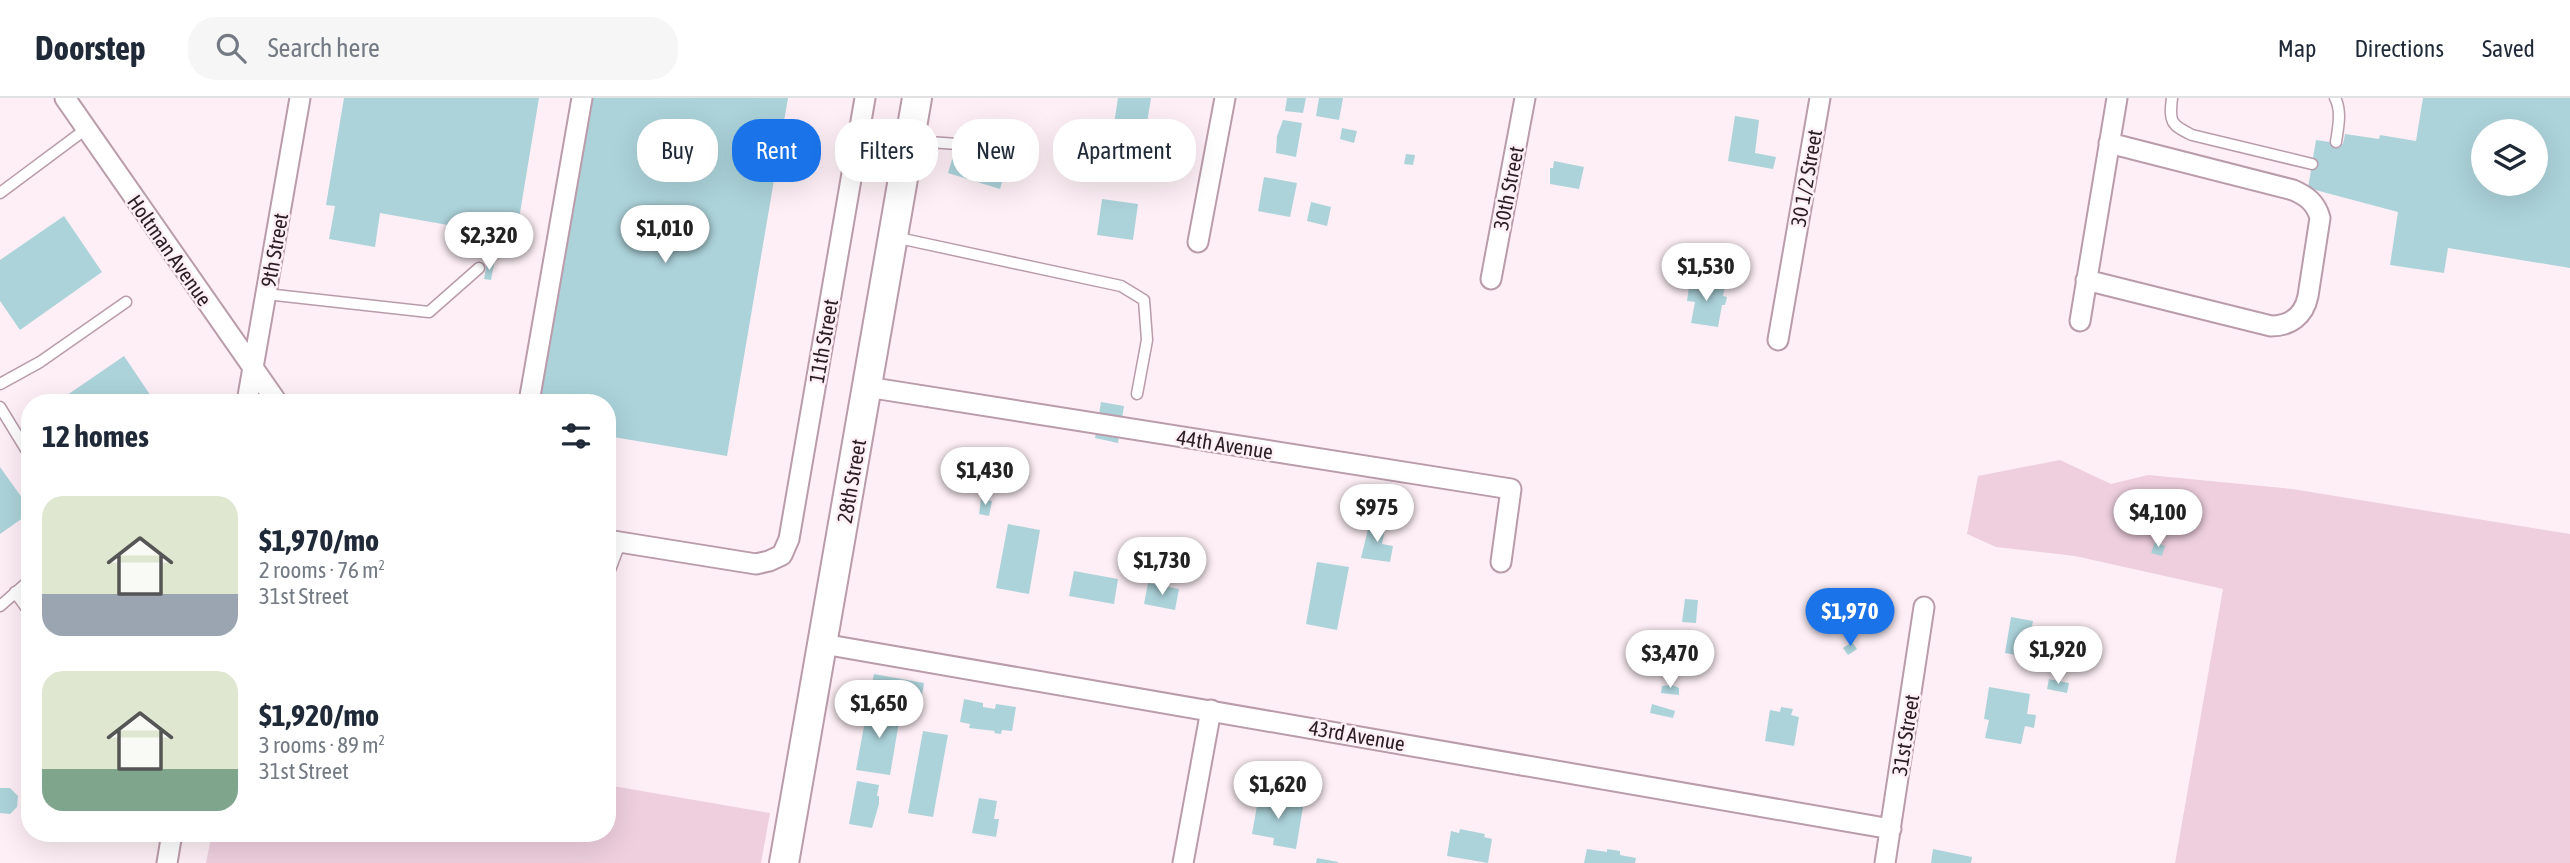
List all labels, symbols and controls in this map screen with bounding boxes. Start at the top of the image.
search box [188,17,678,80]
text: Doorstep [35,29,146,67]
icon: search [212,29,250,67]
text: Search here [268,33,380,63]
text: Map [2278,35,2316,62]
text: Directions [2354,35,2444,62]
text: Saved [2482,35,2535,62]
chip: Buy [637,119,718,182]
chip: Rent [732,119,821,182]
chip: Filters [835,119,938,182]
chip: New [952,119,1039,182]
chip: Apartment [1053,119,1196,182]
map controls [2471,119,2548,196]
button: layers [2471,119,2548,196]
street label: 30 1/2 Street [1786,127,1826,229]
street label: 30th Street [1488,144,1528,232]
street label: Holtman Avenue [123,190,217,310]
pin: $1,010 [608,206,722,265]
street label: 9th Street [256,211,292,289]
pin: $2,320 [432,212,546,272]
text: $1,010 [637,215,694,241]
text: $2,320 [461,222,518,248]
pin: $1,530 [1649,244,1763,303]
text: $1,530 [1678,253,1735,279]
street label: 11th Street [804,297,842,385]
icon: filters [557,417,595,455]
text: 12 homes [42,419,149,453]
street label: 44th Avenue [1175,425,1275,463]
street label: 28th Street [832,437,870,525]
pin: $1,430 [928,448,1042,507]
text: $1,430 [957,457,1014,483]
pin: $975 [1336,484,1418,544]
pin: $4,100 [2101,490,2215,549]
text: $975 [1356,494,1398,520]
text: $4,100 [2130,499,2187,525]
text: $1,970/mo [259,523,379,557]
icon: home [98,524,182,608]
pin: $1,730 [1105,538,1219,597]
text: $1,730 [1134,547,1191,573]
text: 2 rooms · 76 m² [259,557,385,583]
text: 31st Street [259,583,349,609]
pin: $1,970 [1793,588,1907,648]
text: $1,970 [1822,598,1879,624]
pin: $1,920 [2001,626,2115,686]
pin: $3,470 [1613,630,1727,690]
text: $1,920 [2030,636,2087,662]
text: $3,470 [1642,640,1699,666]
pin: $1,650 [822,680,936,740]
text: $1,650 [851,690,908,716]
street label: 31st Street [1887,693,1923,777]
text: $1,920/mo [259,698,379,732]
icon: home [98,699,182,783]
street label: 43rd Avenue [1307,715,1407,755]
text: 3 rooms · 89 m² [259,732,385,758]
text: 31st Street [259,758,349,784]
pin: $1,620 [1221,762,1335,821]
text: $1,620 [1250,771,1307,797]

